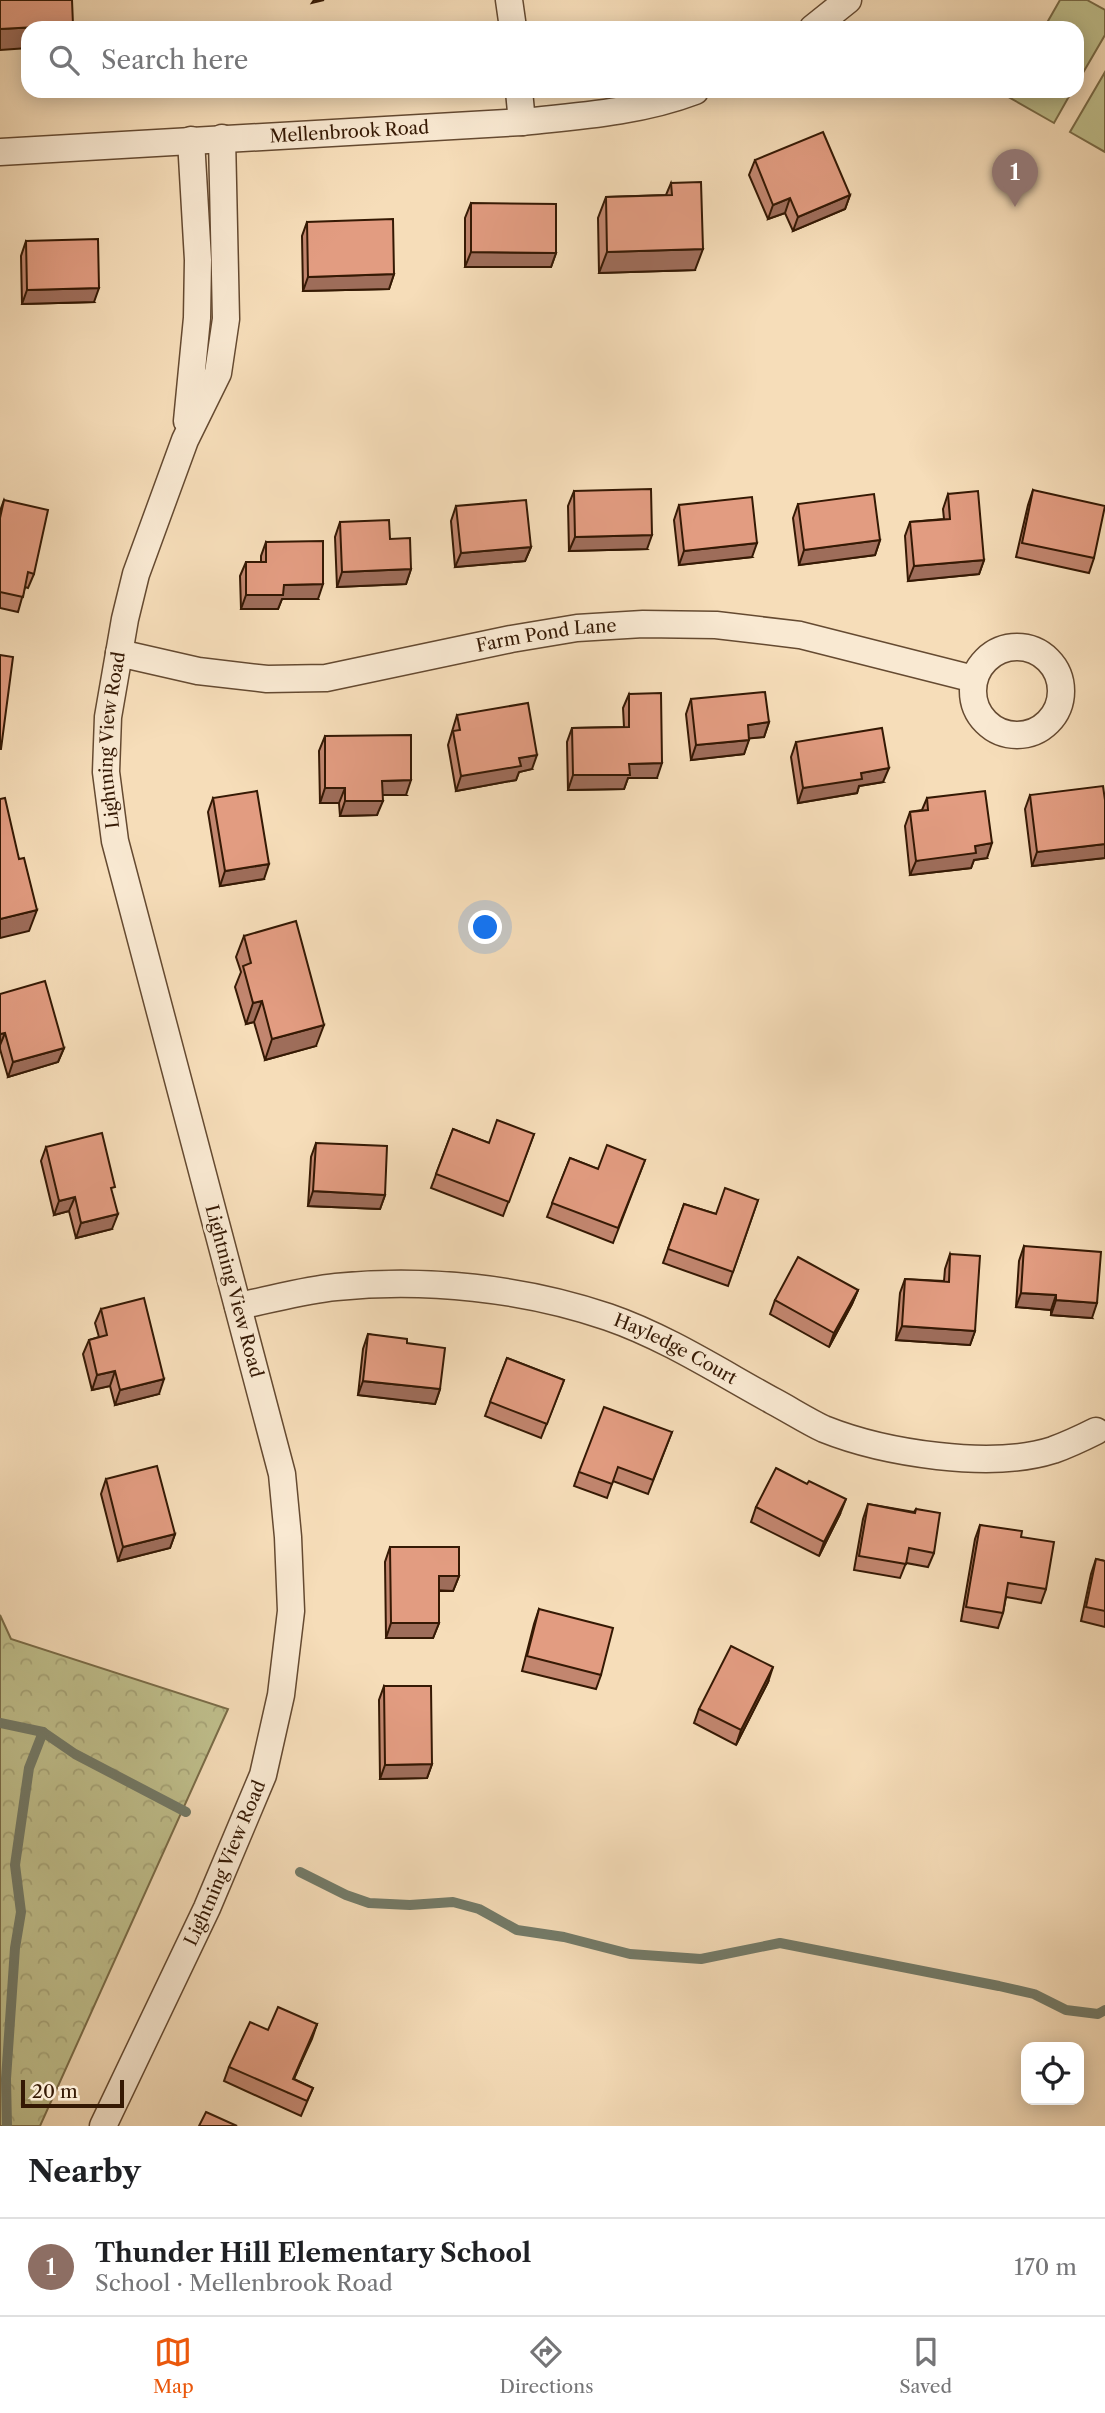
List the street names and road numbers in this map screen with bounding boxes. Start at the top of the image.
street label: Mellenbrook Road [269,116,430,147]
street label: Farm Pond Lane [474,615,617,657]
street label: Lightning View Road [95,650,130,830]
street label: Lightning View Road [200,1202,268,1380]
street label: Hayledge Court [611,1309,741,1390]
street label: Lightning View Road [180,1777,271,1949]

